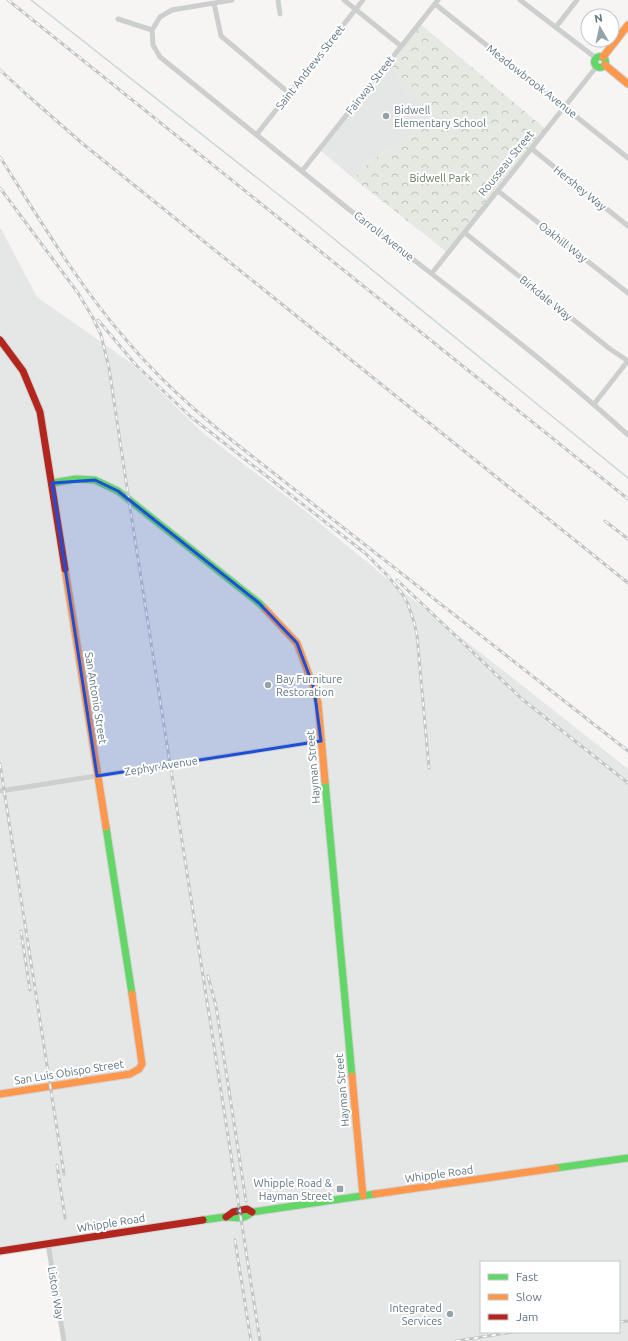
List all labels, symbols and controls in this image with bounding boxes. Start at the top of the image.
north arrow [580,8,620,48]
text: N [593,12,603,25]
street label: Saint Andrews Street [273,22,347,112]
street label: Meadowbrook Avenue [484,42,580,120]
street label: Fairway Street [343,53,397,117]
place label: Bidwell Elementary School [394,104,486,129]
marker: Bidwell Elementary School [381,111,391,121]
street label: Rousseau Street [476,127,536,198]
street label: Hershey Way [551,163,609,213]
park label: Bidwell Park [410,172,471,184]
street label: Carroll Avenue [352,209,416,263]
street label: Oakhill Way [536,219,590,265]
street label: Birkdale Way [517,273,575,323]
street label: San Antonio Street [83,651,109,746]
place label: Bay Furniture Restoration [276,673,342,698]
marker: Bay Furniture Restoration [263,680,273,690]
street label: Hayman Street [304,729,322,804]
street label: Zephyr Avenue [124,754,198,778]
street label: Hayman Street [333,1052,351,1127]
street label: San Luis Obispo Street [13,1057,125,1087]
street label: Whipple Road [404,1163,474,1185]
place label: Whipple Road & Hayman Street [253,1177,333,1202]
marker: Whipple Road & Hayman Street [335,1184,345,1194]
one-way arrow [235,1206,242,1214]
street label: Whipple Road [76,1212,146,1234]
legend [480,1261,620,1333]
street label: Liston Way [46,1266,66,1321]
text: Fast [516,1270,538,1283]
text: Slow [516,1290,542,1303]
place label: Integrated Services [390,1302,442,1327]
marker: Integrated Services [445,1309,455,1319]
text: Jam [516,1310,538,1323]

